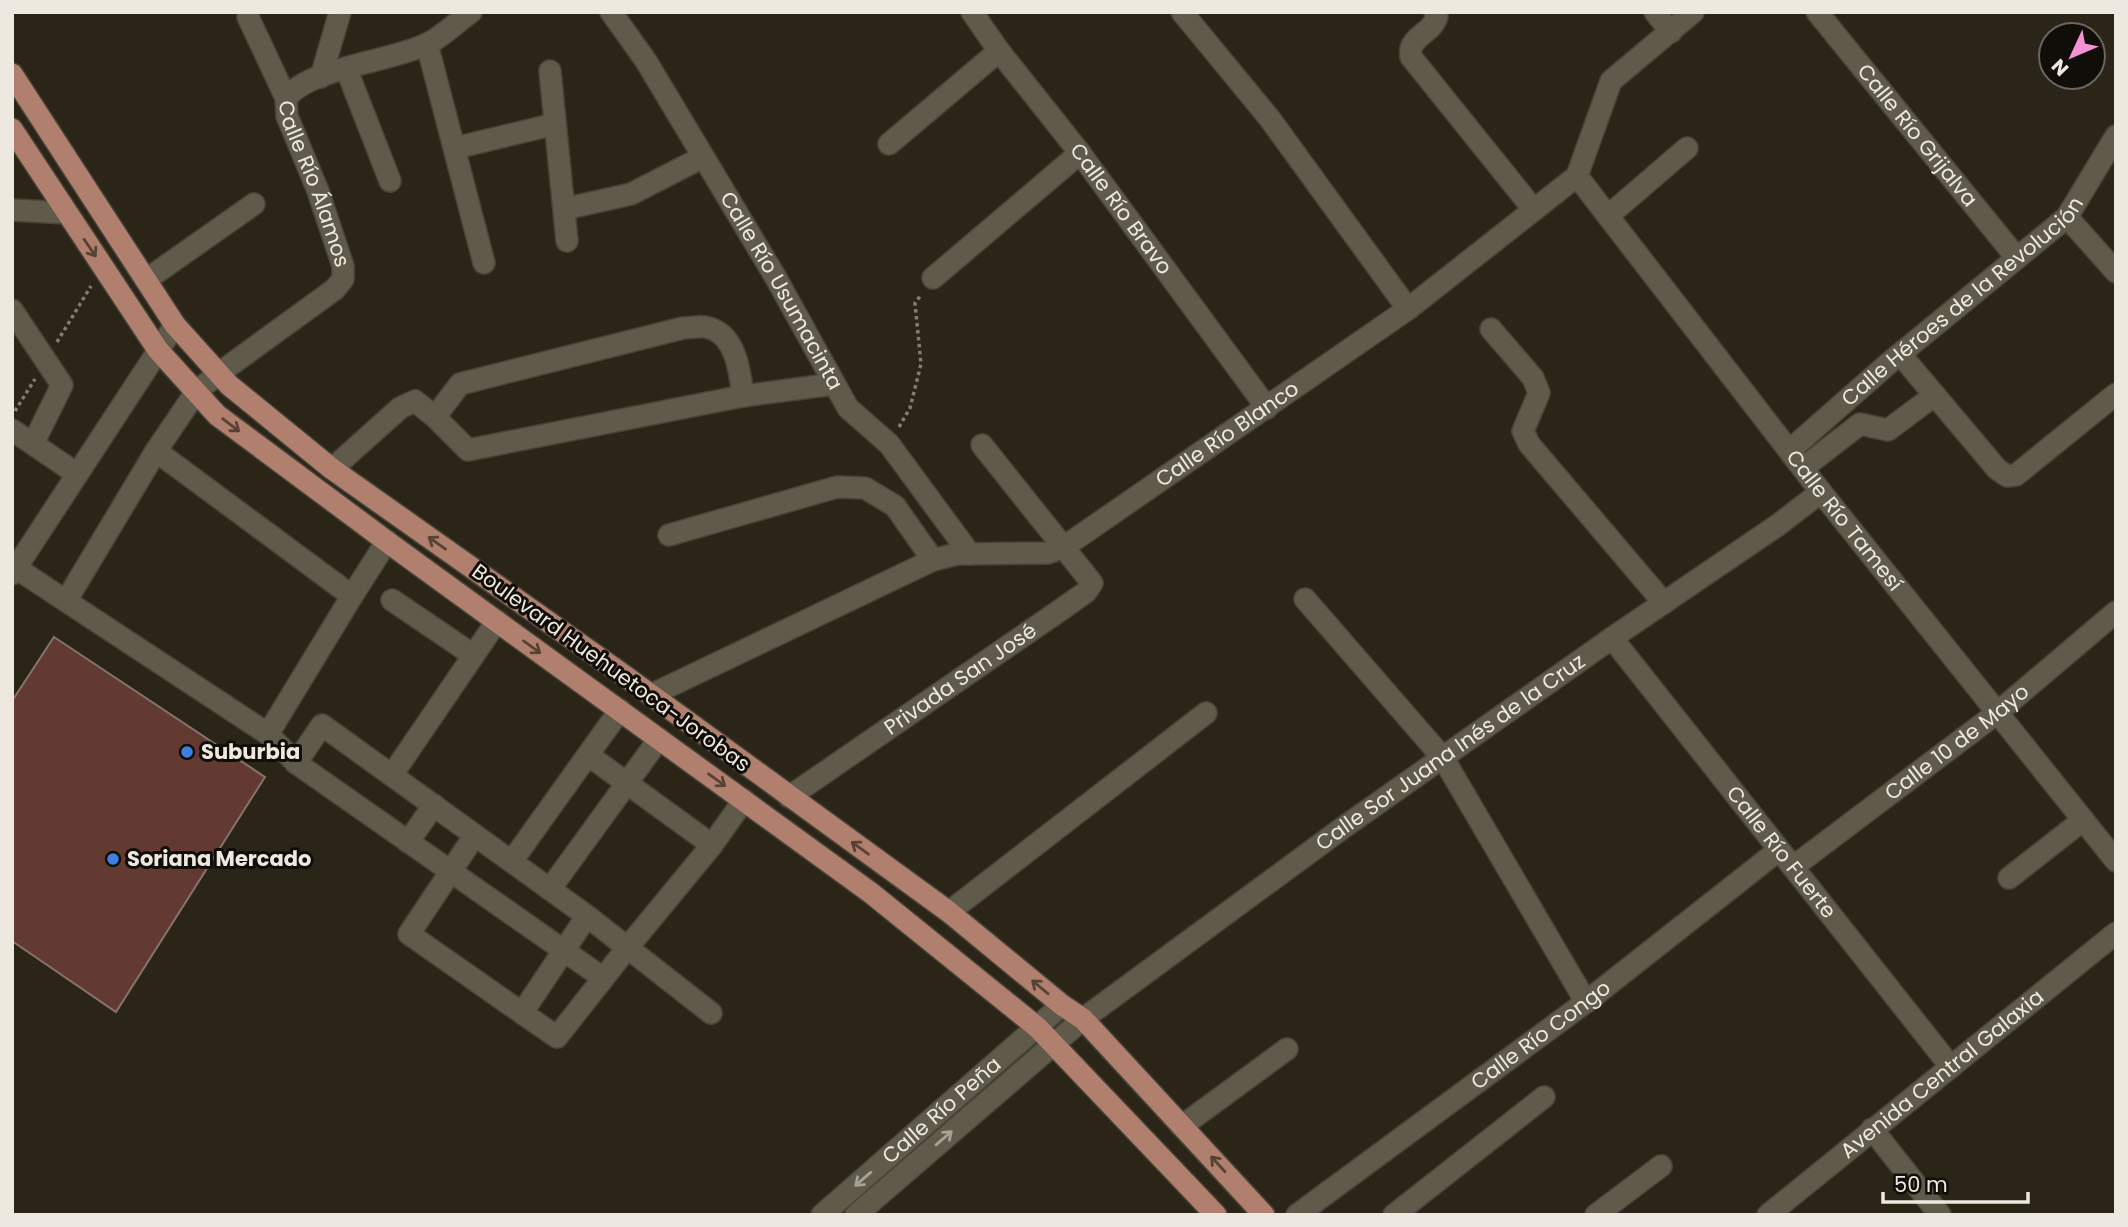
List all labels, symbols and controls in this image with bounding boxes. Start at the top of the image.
north arrow [2037,21,2107,91]
text: N [2045,53,2075,82]
street label: Calle Río Grijalva [1851,57,1985,213]
street label: Calle Río Álamos [272,100,357,271]
street label: Calle Río Bravo [1063,137,1179,280]
street label: Calle Río Usumacinta [714,186,850,395]
street label: Calle Héroes de la Revolución [1835,191,2090,412]
one-way arrow [83,238,97,257]
street label: Calle Río Blanco [1150,374,1304,493]
one-way arrow [221,418,239,433]
street label: Calle Río Tamesí [1780,444,1910,597]
one-way arrow [428,536,447,550]
street label: Boulevard Huehuetoca-Jorobas [466,557,756,778]
street label: Privada San José [878,616,1042,741]
one-way arrow [522,640,541,654]
street label: Calle Sor Juana Inés de la Cruz [1309,646,1591,857]
street label: Calle 10 de Mayo [1878,677,2035,807]
place label: Suburbia [201,737,300,766]
marker: Suburbia [179,744,195,760]
one-way arrow [707,773,725,788]
street label: Calle Río Fuerte [1720,779,1843,924]
one-way arrow [851,841,870,855]
place label: Soriana Mercado [127,844,311,873]
marker: Soriana Mercado [105,851,121,867]
street label: Calle Río Congo [1465,973,1616,1096]
one-way arrow [1031,979,1049,995]
street label: Avenida Central Galaxia [1834,982,2050,1165]
street label: Calle Río Peña [876,1050,1007,1170]
one-way arrow [935,1130,953,1146]
one-way arrow [1209,1156,1226,1173]
scale bar [1883,1160,2028,1204]
text: 50 m [1894,1170,1948,1199]
one-way arrow [854,1171,872,1187]

